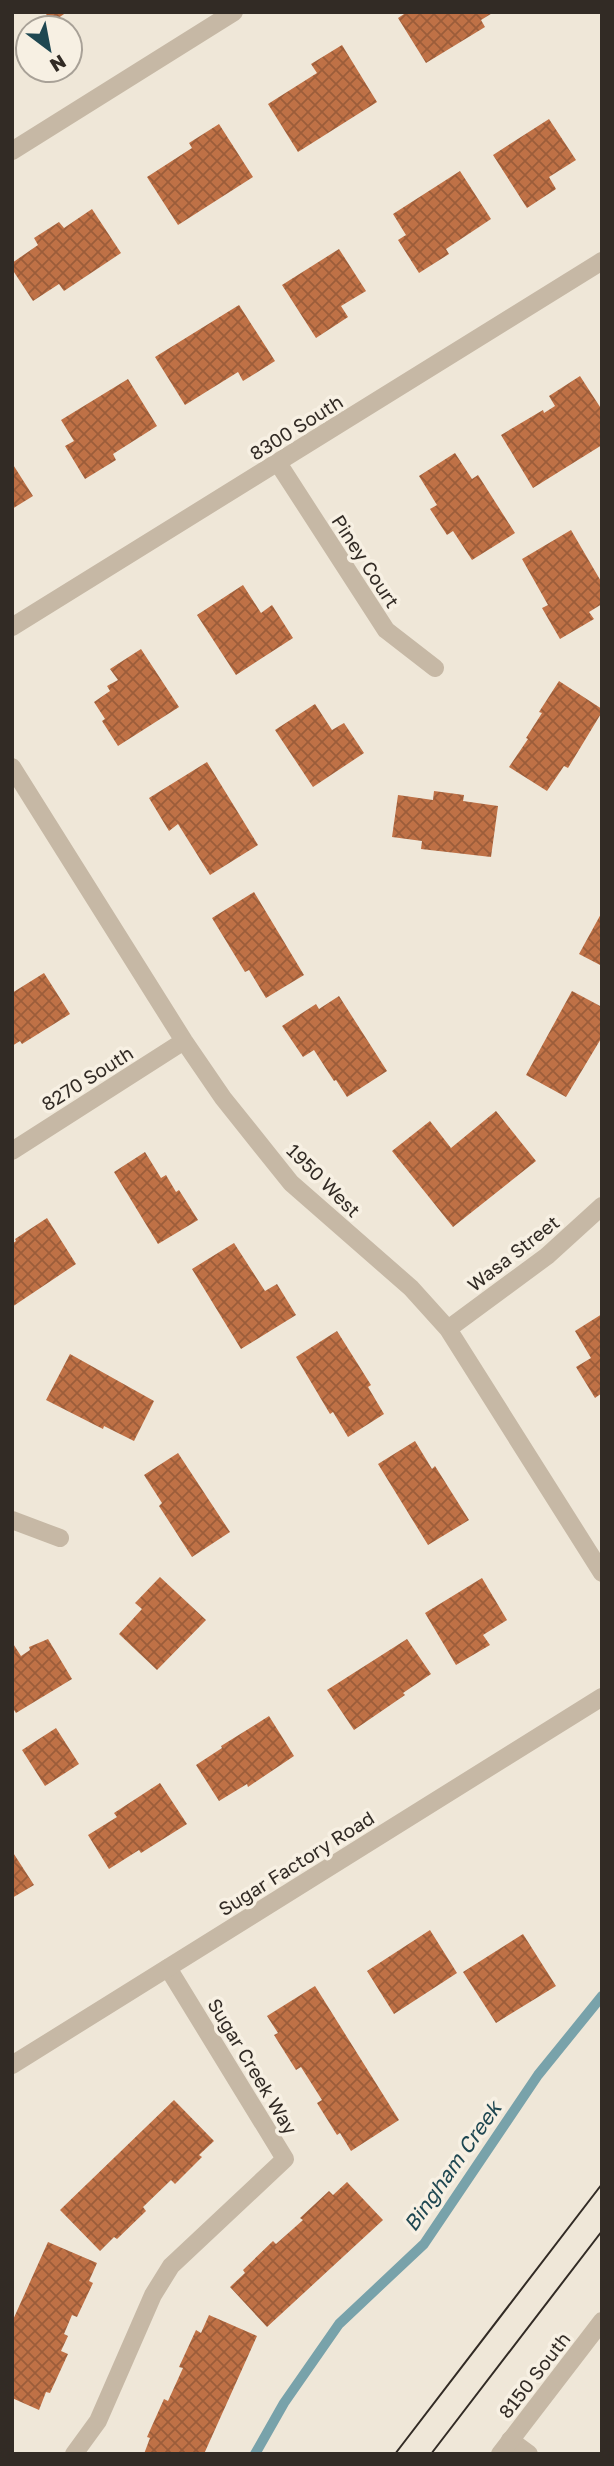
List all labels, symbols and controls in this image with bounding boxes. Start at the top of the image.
north arrow [14,14,84,84]
text: N [46,50,70,77]
street label: 8300 South [245,389,347,465]
street label: Piney Court [327,510,405,612]
street label: 8270 South [37,1041,137,1115]
street label: 1950 West [282,1138,366,1222]
street label: Wasa Street [463,1210,563,1296]
street label: Sugar Factory Road [214,1806,378,1920]
street label: Sugar Creek Way [203,1994,303,2138]
water label: Bingham Creek [398,2094,508,2236]
street label: 8150 South [493,2327,575,2423]

